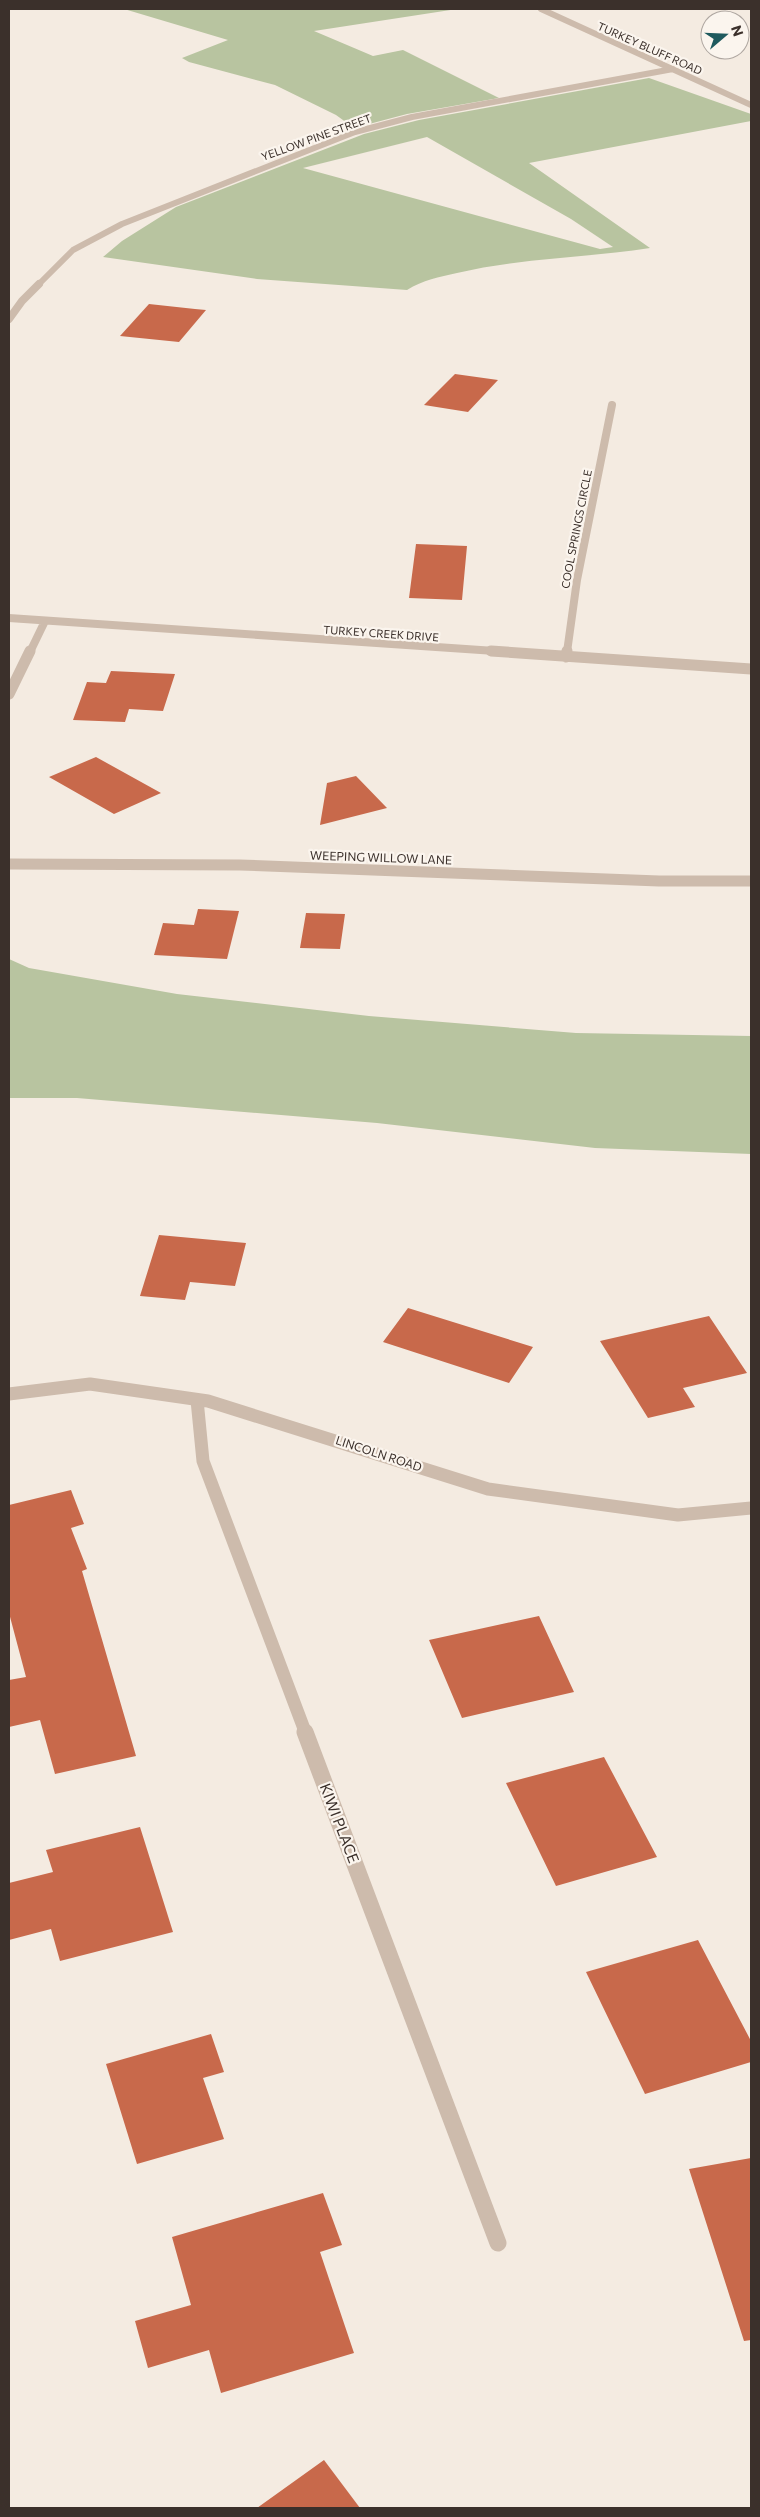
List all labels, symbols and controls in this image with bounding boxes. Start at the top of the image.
north arrow [700,10,750,60]
street label: TURKEY BLUFF ROAD [596,19,704,77]
text: N [728,23,748,38]
street label: YELLOW PINE STREET [259,111,373,163]
street label: COOL SPRINGS CIRCLE [558,468,594,590]
street label: TURKEY CREEK DRIVE [323,622,439,644]
street label: WEEPING WILLOW LANE [310,848,452,866]
street label: LINCOLN ROAD [334,1432,424,1474]
street label: KIWI PLACE [317,1781,363,1865]

